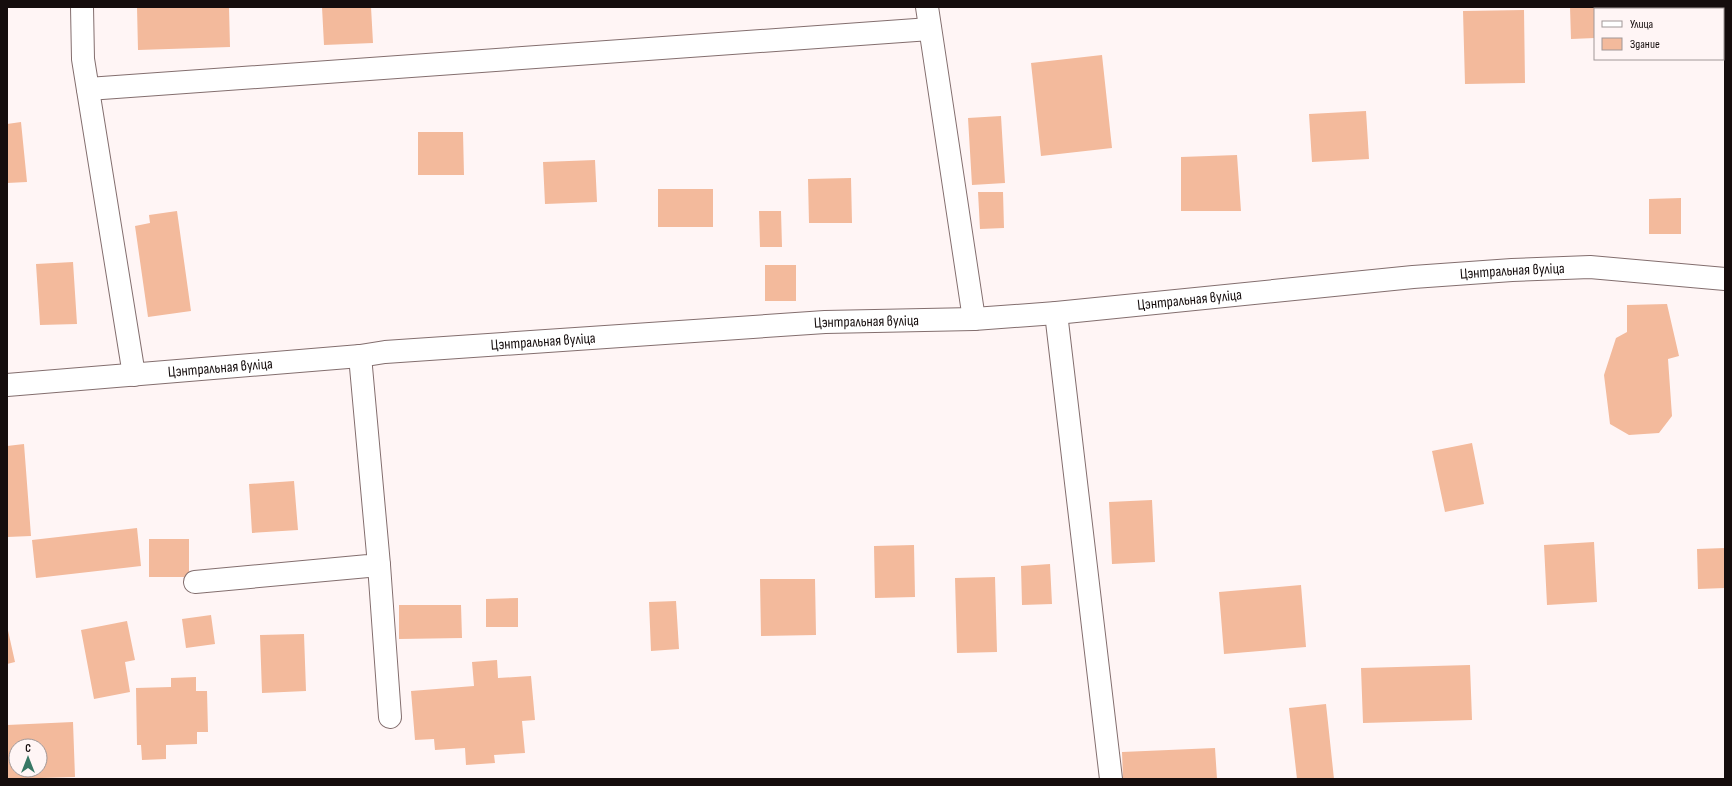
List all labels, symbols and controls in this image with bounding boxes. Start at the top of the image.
legend [1594,8,1724,60]
text: Улица [1630,17,1654,32]
text: Здание [1630,37,1660,52]
street label: Цэнтральная вуліца [1459,259,1565,284]
street label: Цэнтральная вуліца [1136,285,1243,315]
street label: Цэнтральная вуліца [813,311,919,333]
street label: Цэнтральная вуліца [490,329,596,355]
street label: Цэнтральная вуліца [167,354,274,382]
north arrow [8,738,48,778]
text: С [25,742,31,755]

